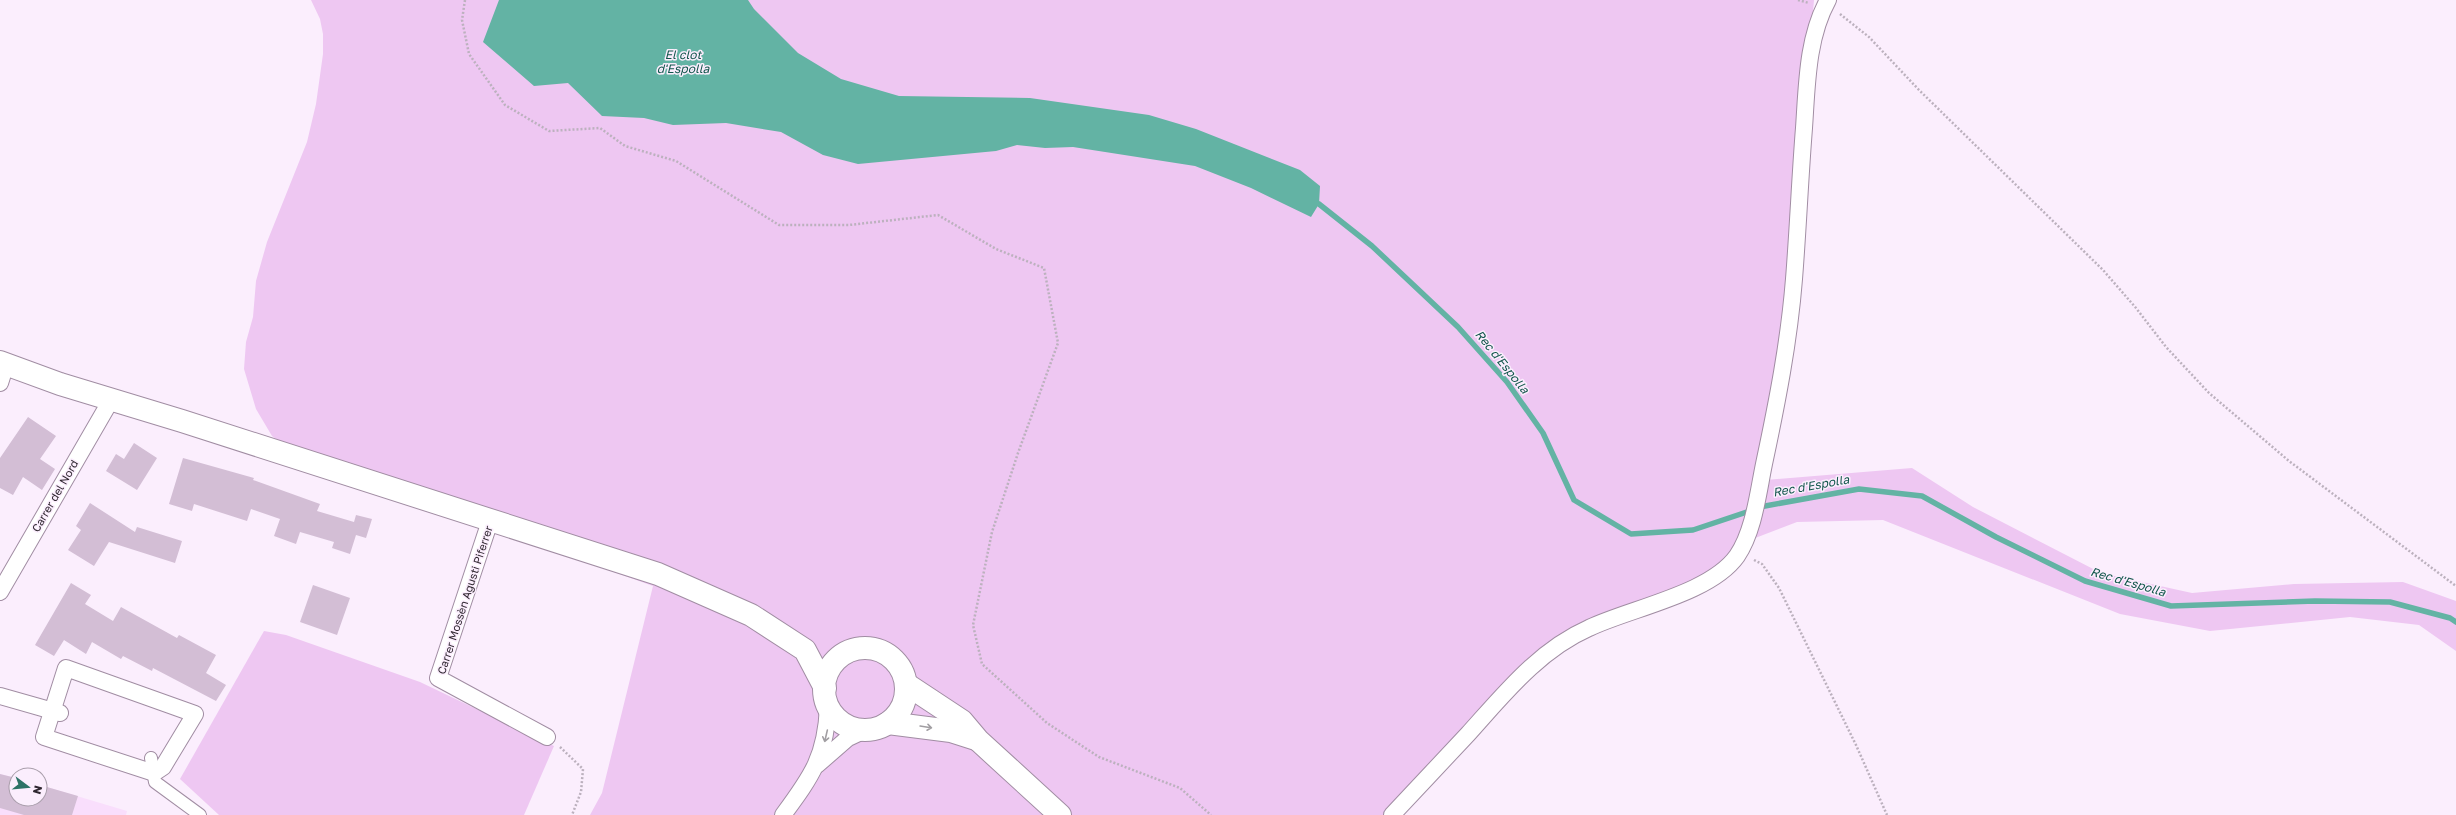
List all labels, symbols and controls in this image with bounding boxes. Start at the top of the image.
water label: El clot d'Espolla [657,47,711,76]
water label: Rec d'Espolla [1472,327,1533,397]
street label: Carrer del Nord [29,457,80,534]
water label: Rec d'Espolla [1772,471,1851,500]
street label: Carrer Mossèn Agusti Piferrer [434,523,495,676]
water label: Rec d'Espolla [2089,564,2169,600]
one-way arrow [919,723,932,731]
one-way arrow [821,729,829,742]
north arrow [8,767,48,807]
text: N [31,784,45,796]

